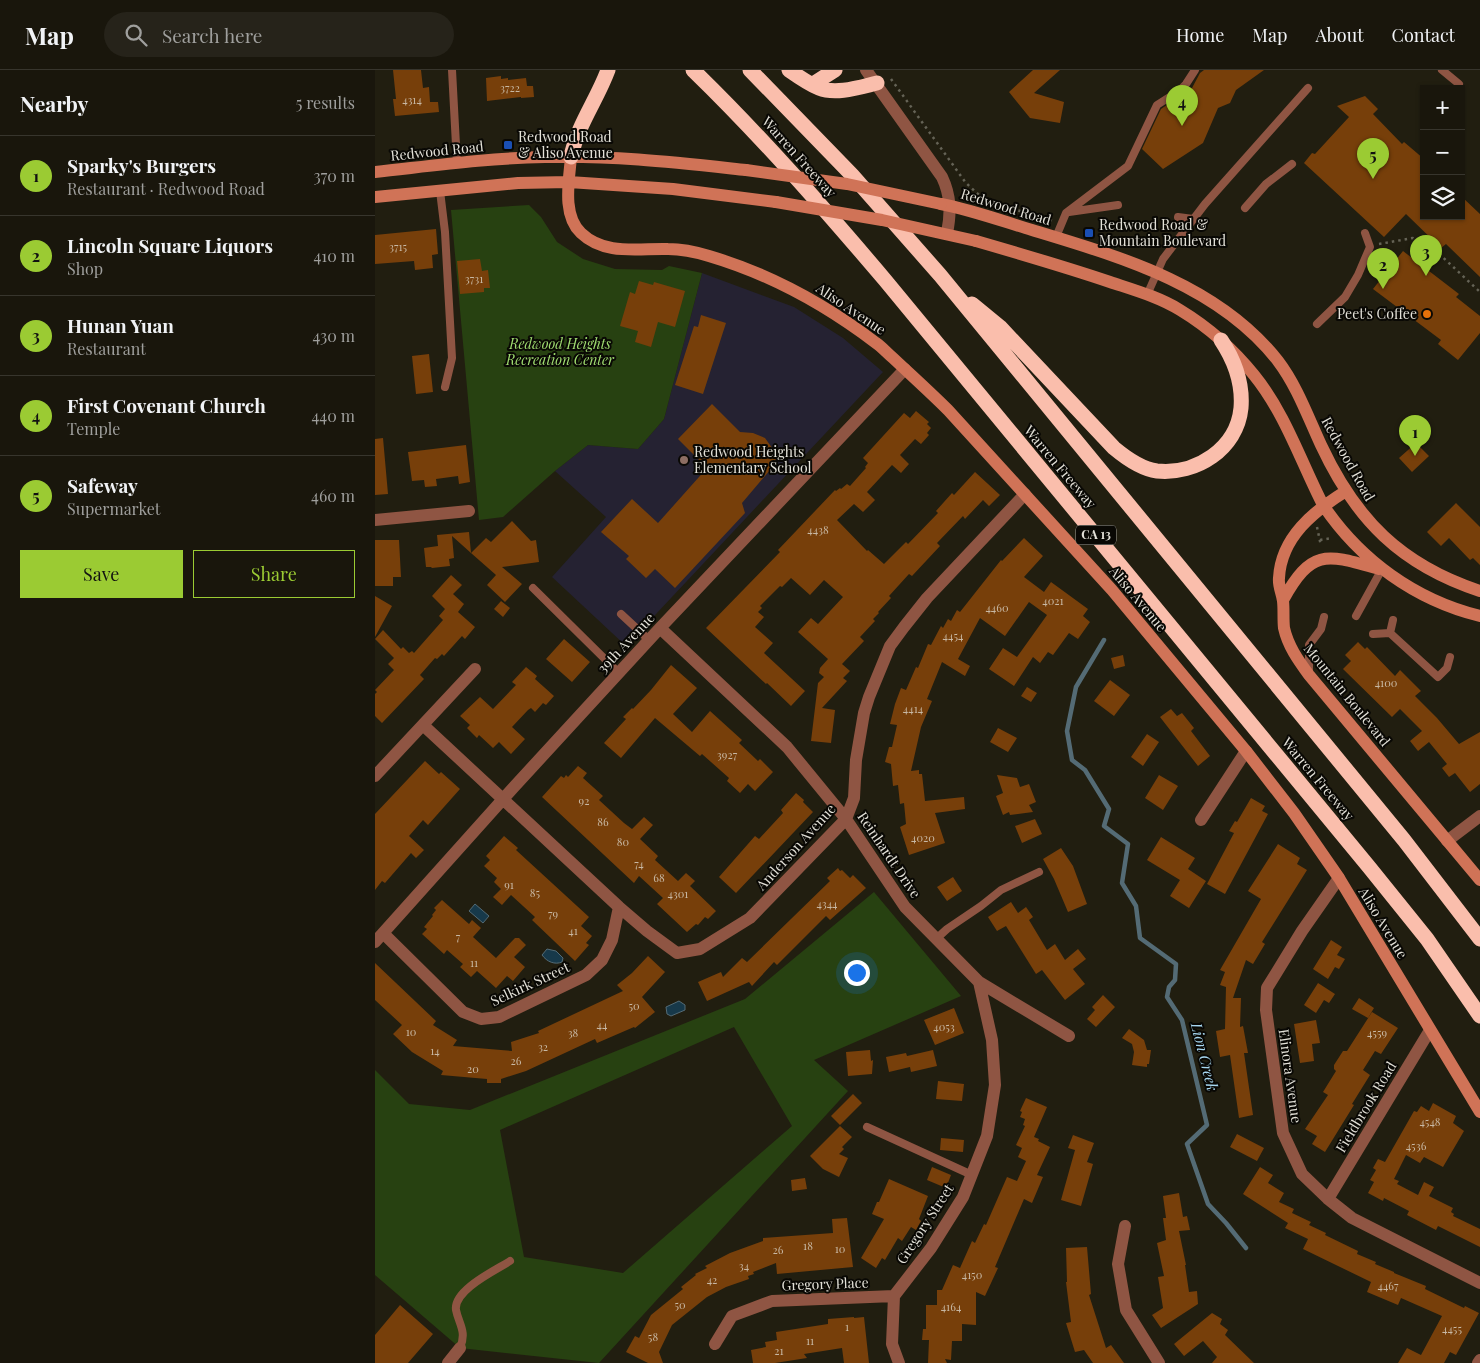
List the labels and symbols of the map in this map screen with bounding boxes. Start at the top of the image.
house number: 3722 [500,80,520,95]
pin: 4 [1166,85,1198,126]
house number: 4314 [402,92,422,107]
street label: Warren Freeway [757,111,841,201]
place label: Redwood Road & Aliso Avenue [518,127,613,162]
street label: Redwood Road [389,136,485,165]
pin: 5 [1357,138,1389,179]
marker: Redwood Road & Aliso Avenue [502,139,514,151]
street label: Redwood Road [959,184,1054,229]
place label: Redwood Road & Mountain Boulevard [1099,215,1226,250]
marker: Redwood Road & Mountain Boulevard [1083,227,1095,239]
pin: 3 [1410,235,1442,276]
house number: 3715 [389,239,407,254]
pin: 2 [1367,248,1399,289]
house number: 3731 [465,271,483,286]
street label: Aliso Avenue [812,278,890,339]
place label: Peet's Coffee [1337,304,1417,323]
marker: Peet's Coffee [1421,308,1433,320]
park label: Redwood Heights Recreation Center [505,334,615,369]
street label: Redwood Road [1317,413,1379,504]
pin: 1 [1399,415,1431,456]
street label: Warren Freeway [1019,420,1101,512]
place label: Redwood Heights Elementary School [694,442,812,477]
marker: Redwood Heights Elementary School [678,454,690,466]
house number: 4438 [807,522,829,537]
road number: CA 13 [1076,526,1116,544]
street label: Aliso Avenue [1105,561,1171,635]
house number: 4021 [1042,593,1064,608]
house number: 4460 [985,600,1009,615]
street label: 39th Avenue [593,608,658,677]
house number: 4454 [943,628,964,643]
street label: Mountain Boulevard [1300,639,1395,750]
house number: 4100 [1375,675,1398,690]
house number: 4414 [903,701,924,716]
street label: Warren Freeway [1277,732,1359,824]
house number: 3927 [717,747,738,762]
house number: 92 [579,793,589,808]
street label: Anderson Avenue [751,799,840,895]
street label: Reinhardt Drive [853,808,925,902]
house number: 86 [597,814,609,829]
house number: 4020 [911,830,935,845]
house number: 80 [617,834,630,849]
house number: 74 [634,856,644,871]
house number: 68 [653,870,665,885]
house number: 91 [504,877,514,892]
street label: Aliso Avenue [1354,883,1412,962]
house number: 85 [530,885,541,900]
house number: 4301 [668,886,688,901]
house number: 4344 [816,896,838,911]
house number: 79 [548,906,558,921]
house number: 41 [568,923,578,938]
house number: 7 [456,929,461,944]
house number: 11 [470,955,478,970]
street label: Selkirk Street [487,957,573,1010]
your location [844,960,870,986]
house number: 50 [628,998,640,1013]
house number: 44 [597,1017,608,1032]
house number: 4053 [933,1019,955,1034]
water label: Lion Creek [1187,1019,1223,1093]
house number: 10 [406,1024,417,1039]
house number: 38 [568,1025,579,1040]
house number: 4559 [1367,1025,1387,1040]
street label: Elinora Avenue [1274,1028,1307,1124]
house number: 32 [538,1039,548,1054]
house number: 14 [430,1043,440,1058]
house number: 26 [511,1053,522,1068]
street label: Fieldbrook Road [1331,1058,1400,1156]
house number: 20 [467,1061,479,1076]
house number: 4548 [1419,1114,1441,1129]
house number: 4536 [1406,1138,1427,1153]
street label: Gregory Street [892,1179,958,1267]
house number: 18 [803,1238,813,1253]
house number: 10 [835,1241,846,1256]
house number: 26 [773,1242,784,1257]
house number: 34 [739,1258,750,1273]
house number: 4150 [962,1267,983,1282]
house number: 42 [707,1272,717,1287]
street label: Gregory Place [781,1272,869,1295]
house number: 4467 [1377,1278,1399,1293]
house number: 50 [674,1297,686,1312]
house number: 4164 [941,1299,962,1314]
house number: 1 [845,1319,849,1334]
house number: 4455 [1442,1321,1462,1336]
house number: 58 [648,1329,658,1344]
house number: 11 [806,1333,814,1348]
house number: 21 [774,1343,784,1358]

